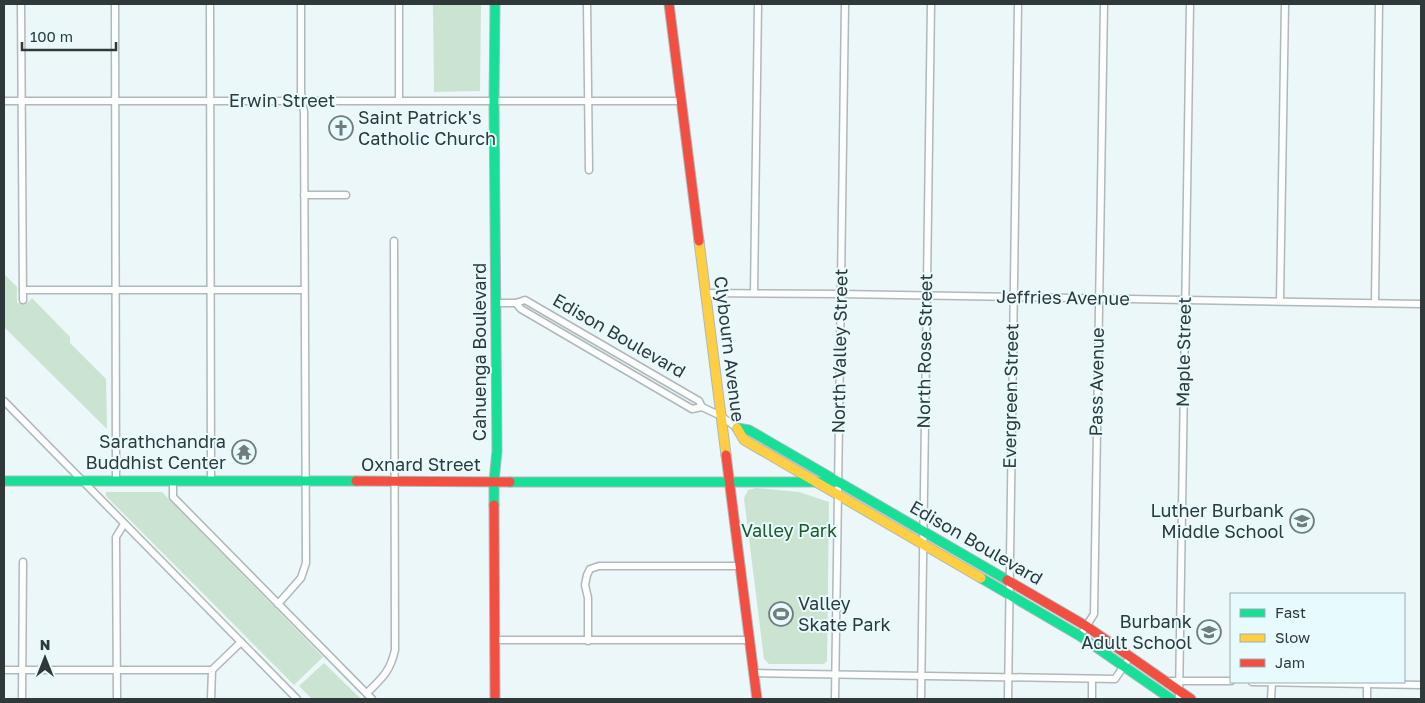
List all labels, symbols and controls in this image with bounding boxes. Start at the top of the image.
scale bar [22,20,116,52]
text: 100 m [30,27,73,45]
street label: Erwin Street [229,89,335,111]
place label: Saint Patrick's Catholic Church [358,106,496,149]
church icon: Saint Patrick's Catholic Church [328,115,354,141]
street label: Cahuenga Boulevard [468,263,490,441]
street label: North Valley Street [827,268,851,434]
street label: North Rose Street [912,273,936,429]
street label: Clybourn Avenue [710,275,750,423]
street label: Jeffries Avenue [996,285,1130,309]
street label: Edison Boulevard [549,288,690,382]
street label: Maple Street [1171,297,1195,407]
street label: Evergreen Street [998,323,1022,469]
street label: Pass Avenue [1084,327,1108,437]
place label: Sarathchandra Buddhist Center [86,430,226,473]
temple icon: Sarathchandra Buddhist Center [231,439,257,465]
street label: Oxnard Street [361,453,481,475]
street label: Edison Boulevard [906,495,1047,589]
place label: Luther Burbank Middle School [1151,499,1284,542]
school or university icon: Luther Burbank Middle School [1289,508,1315,534]
park label: Valley Park [741,519,837,541]
place label: Valley Skate Park [798,592,891,635]
legend [1230,593,1405,683]
sports icon: Valley Skate Park [768,601,794,627]
text: Fast [1275,603,1306,621]
place label: Burbank Adult School [1081,610,1192,653]
school or university icon: Burbank Adult School [1196,619,1222,645]
text: Slow [1275,628,1310,646]
north arrow [20,633,70,683]
text: N [40,636,50,653]
text: Jam [1275,653,1305,671]

